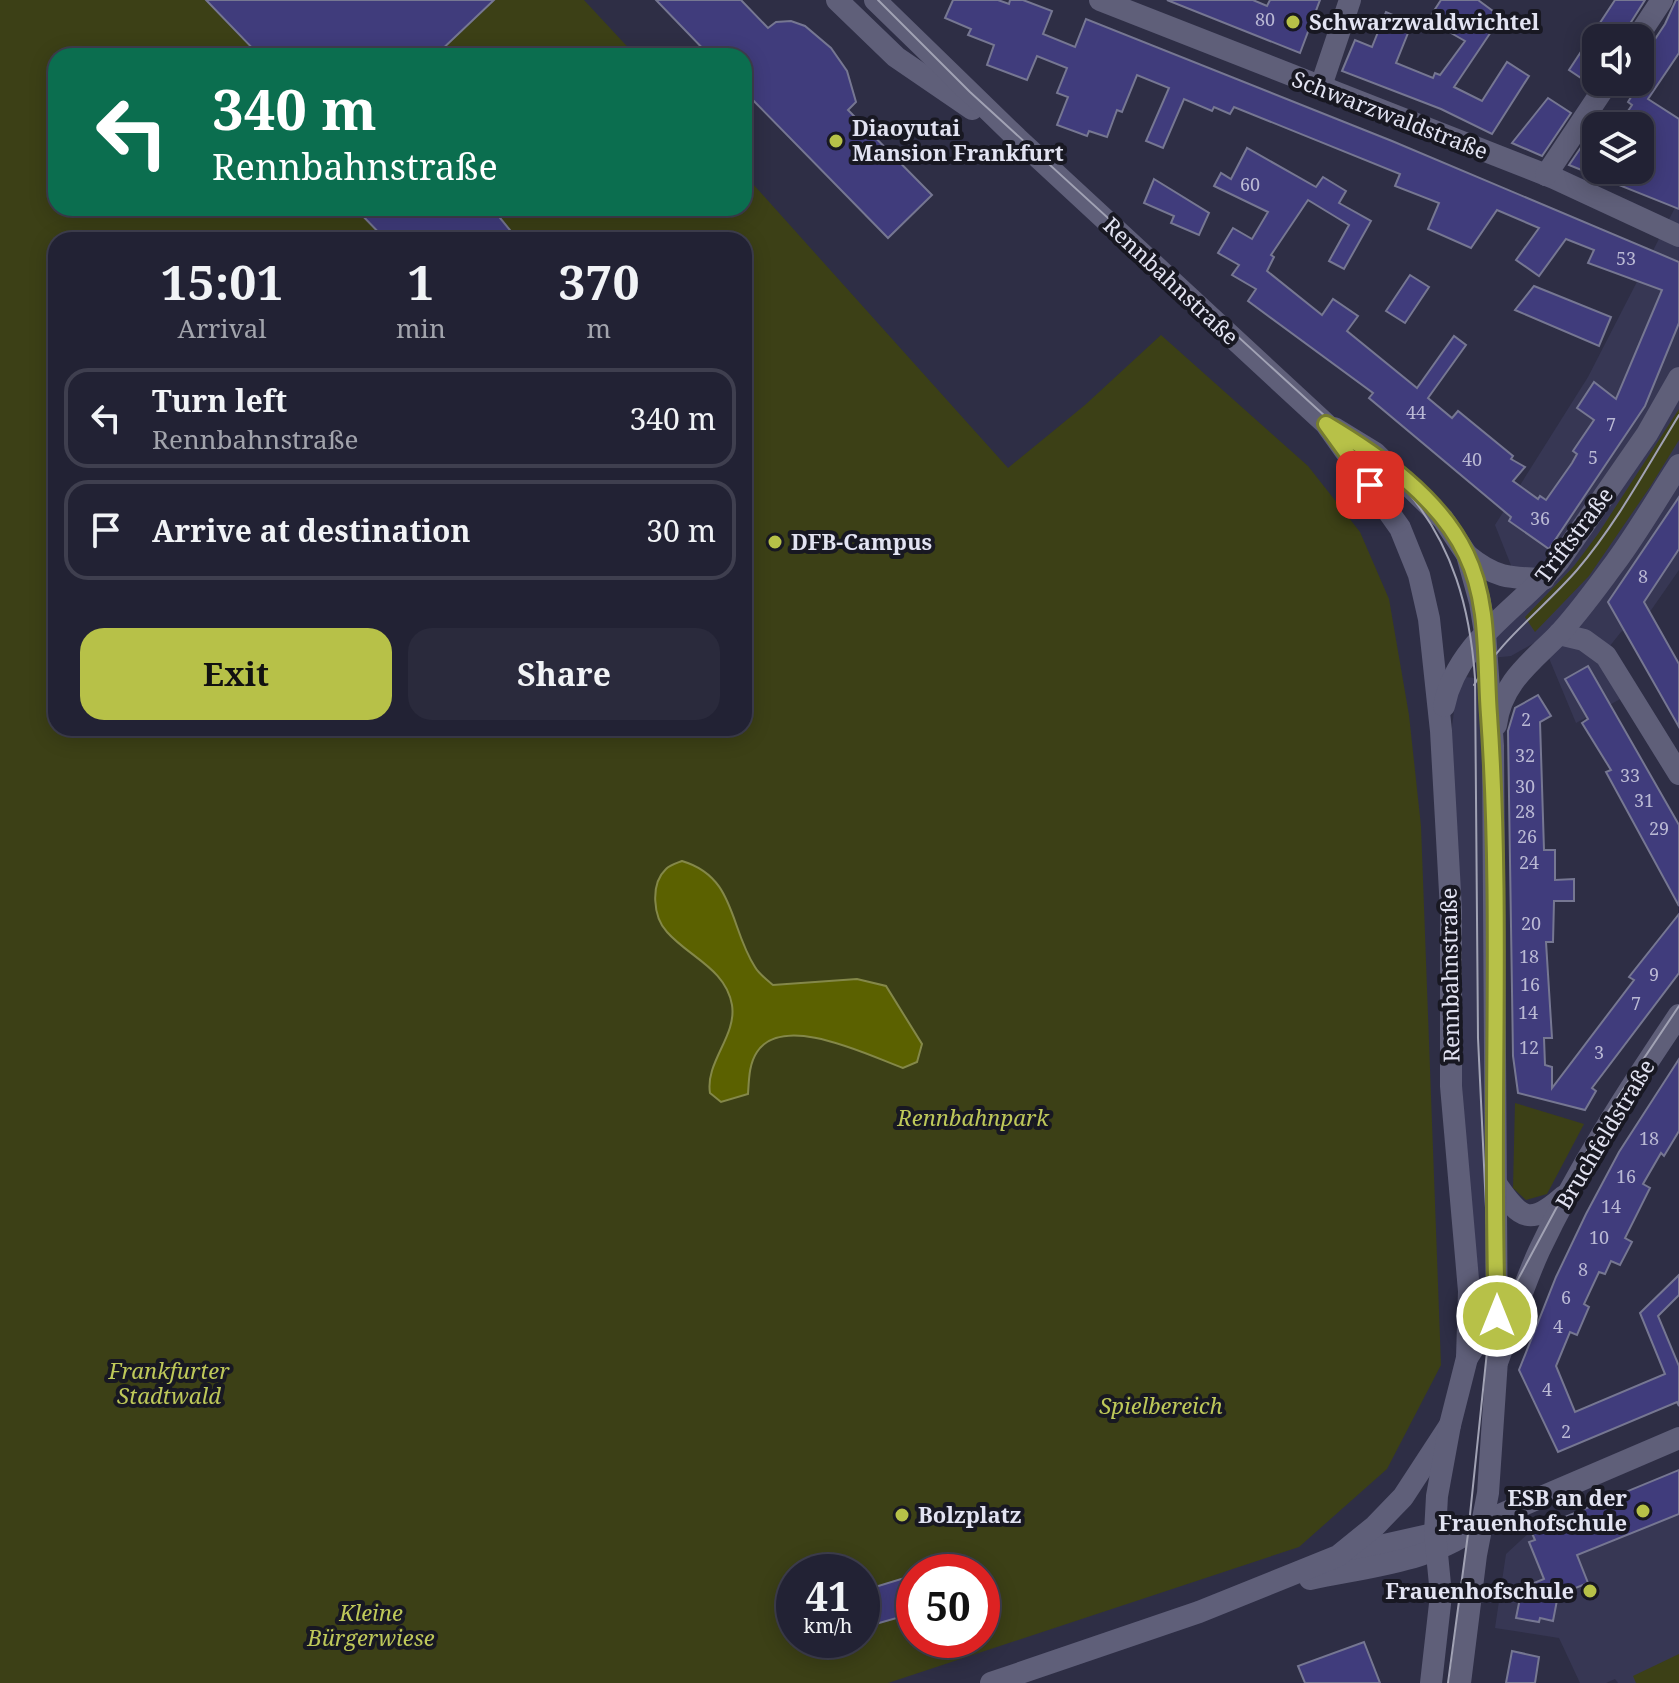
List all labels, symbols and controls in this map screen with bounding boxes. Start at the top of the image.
place label: Schwarzwaldwichtel [1309,6,1540,36]
house number: 80 [1255,7,1275,31]
marker: Schwarzwaldwichtel [1284,13,1302,31]
map controls [1582,24,1654,184]
button: sound [1582,24,1654,96]
street label: Schwarzwaldstraße [1288,63,1493,165]
text: 340 m [212,70,377,146]
icon: left [80,80,184,184]
place label: Diaoyutai Mansion Frankfurt [852,112,1064,167]
button: layers [1582,112,1654,184]
marker: Diaoyutai Mansion Frankfurt [827,132,845,150]
text: Rennbahnstraße [212,142,498,191]
house number: 60 [1240,172,1260,196]
street label: Rennbahnstraße [1098,210,1246,351]
house number: 53 [1616,246,1636,270]
text: 15:01 [160,249,284,314]
text: 1 [407,249,434,314]
text: 370 [558,249,640,314]
text: Arrival [178,310,266,346]
text: min [396,310,446,346]
text: m [587,310,611,346]
text: Turn left [152,380,287,421]
icon: left [84,396,128,440]
text: 340 m [630,398,716,439]
house number: 44 [1406,400,1426,424]
house number: 7 [1606,412,1616,436]
text: Rennbahnstraße [152,421,358,457]
house number: 5 [1588,445,1598,469]
house number: 40 [1462,447,1482,471]
pin [1336,451,1404,519]
icon: arrive [1348,463,1392,507]
street label: Triftstraße [1527,480,1619,588]
house number: 36 [1530,506,1550,530]
icon: arrive [84,508,128,552]
text: Arrive at destination [152,510,471,551]
text: 30 m [646,510,716,551]
place label: DFB-Campus [791,526,932,556]
marker: DFB-Campus [766,533,784,551]
house number: 8 [1638,564,1648,588]
button: Exit [80,628,392,720]
button: Share [408,628,720,720]
house number: 2 [1521,707,1531,731]
house number: 32 [1515,743,1535,767]
house number: 33 [1620,763,1640,787]
house number: 30 [1515,774,1535,798]
house number: 31 [1634,788,1654,812]
house number: 28 [1515,799,1535,823]
house number: 29 [1649,816,1669,840]
house number: 26 [1517,824,1537,848]
house number: 24 [1519,850,1539,874]
street label: Rennbahnstraße [1432,887,1466,1063]
house number: 20 [1521,911,1541,935]
house number: 18 [1519,944,1539,968]
house number: 9 [1649,962,1659,986]
house number: 16 [1520,972,1540,996]
house number: 7 [1631,991,1641,1015]
house number: 14 [1518,1000,1538,1024]
house number: 12 [1519,1035,1539,1059]
house number: 3 [1594,1040,1604,1064]
street label: Bruchfeldstraße [1548,1053,1661,1214]
park label: Rennbahnpark [896,1102,1050,1132]
house number: 18 [1639,1126,1659,1150]
house number: 16 [1616,1164,1636,1188]
house number: 14 [1601,1194,1621,1218]
house number: 10 [1589,1225,1609,1249]
house number: 8 [1578,1257,1588,1281]
position arrow [1455,1274,1539,1358]
house number: 6 [1561,1285,1571,1309]
house number: 4 [1553,1314,1563,1338]
park label: Frankfurter Stadtwald [108,1355,230,1410]
house number: 4 [1542,1377,1552,1401]
park label: Spielbereich [1099,1390,1223,1420]
house number: 2 [1561,1419,1571,1443]
place label: ESB an der Frauenhofschule [1438,1482,1627,1537]
place label: Bolzplatz [918,1499,1021,1529]
marker: ESB an der Frauenhofschule [1634,1502,1652,1520]
marker: Bolzplatz [893,1506,911,1524]
speed limit sign: 50 [896,1554,1000,1658]
text: 41 [805,1568,851,1623]
place label: Frauenhofschule [1385,1575,1574,1605]
marker: Frauenhofschule [1581,1582,1599,1600]
park label: Kleine Bürgerwiese [306,1597,435,1652]
text: km/h [803,1612,853,1639]

